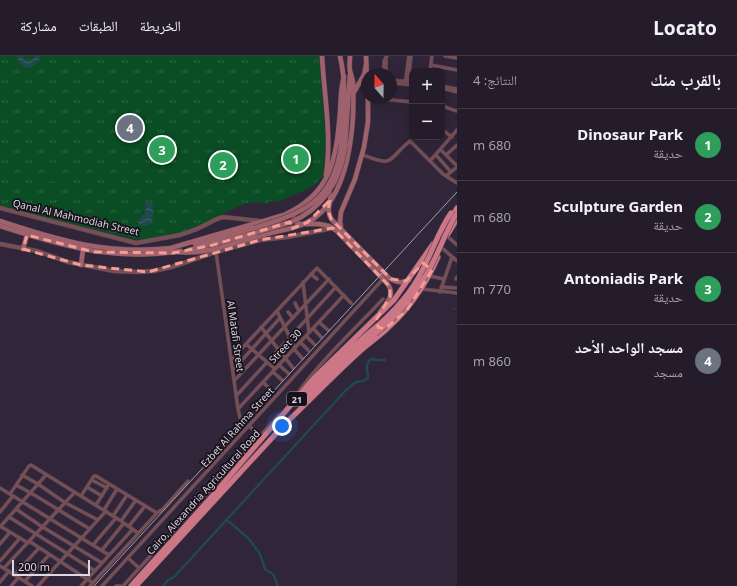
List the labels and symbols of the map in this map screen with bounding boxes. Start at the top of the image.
north arrow [361,68,397,104]
pin: 4 [117,113,143,143]
pin: 3 [149,135,175,165]
pin: 1 [283,144,309,174]
pin: 2 [210,150,236,180]
street label: Qanal Al Mahmodiah Street [11,196,141,238]
street label: Al Matafi Street [224,299,248,373]
street label: Street 30 [266,326,305,366]
street label: Ezbet Al Rahma Street [197,384,277,470]
road number: 21 [287,392,307,406]
your location [272,416,292,436]
street label: Cairo, Alexandria Agricultural Road [143,426,263,558]
scale bar [12,558,90,577]

